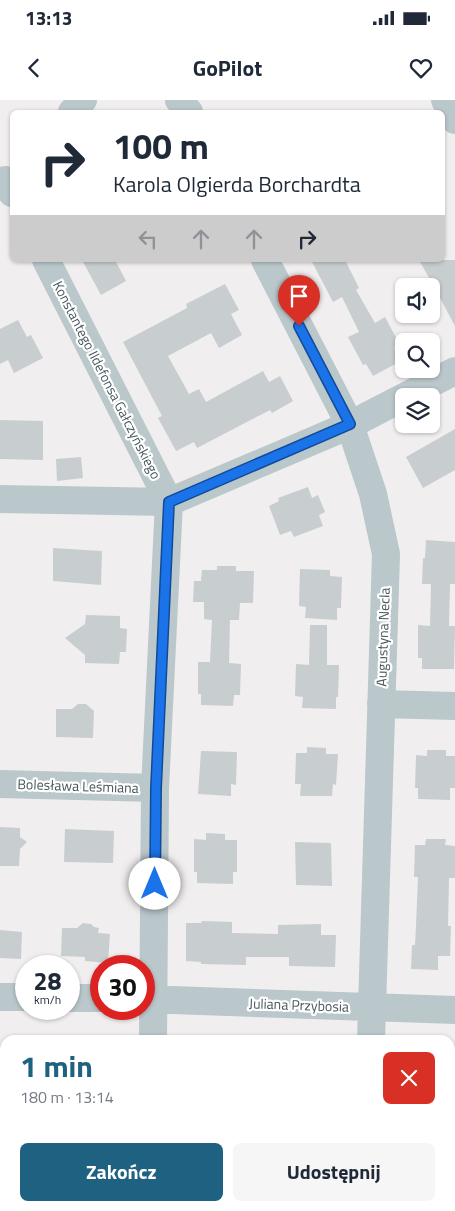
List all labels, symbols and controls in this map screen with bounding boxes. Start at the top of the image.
text: 13:13 [25,3,72,32]
text: GoPilot [193,51,262,85]
icon: back [20,54,48,82]
icon: heart [407,54,435,82]
text: 100 m [113,119,209,173]
icon: right [30,130,95,195]
text: Karola Olgierda Borchardta [113,167,361,201]
icon: left [134,225,162,253]
icon: ahead [187,225,215,253]
icon: ahead [240,225,268,253]
icon: right [293,225,321,253]
pin [278,275,320,326]
street label: Konstantego Ildefonsa Gałczyńskiego [48,277,167,483]
map controls [395,278,440,433]
button: sound [395,278,440,323]
icon: arrive [285,282,313,310]
button: search [395,333,440,378]
button: layers [395,388,440,433]
street label: Augustyna Necla [370,587,395,687]
street label: Bolesława Leśmiana [17,773,139,798]
position arrow [128,857,180,909]
speed limit sign: 30 [90,955,155,1020]
text: 28 [33,962,62,1000]
text: km/h [34,990,61,1009]
street label: Juliana Przybosia [249,992,349,1017]
text: 1 min [20,1043,93,1089]
button: close [383,1052,435,1104]
text: 180 m · 13:14 [20,1085,114,1109]
button: Zakończ [20,1143,223,1201]
button: Udostępnij [233,1143,435,1201]

